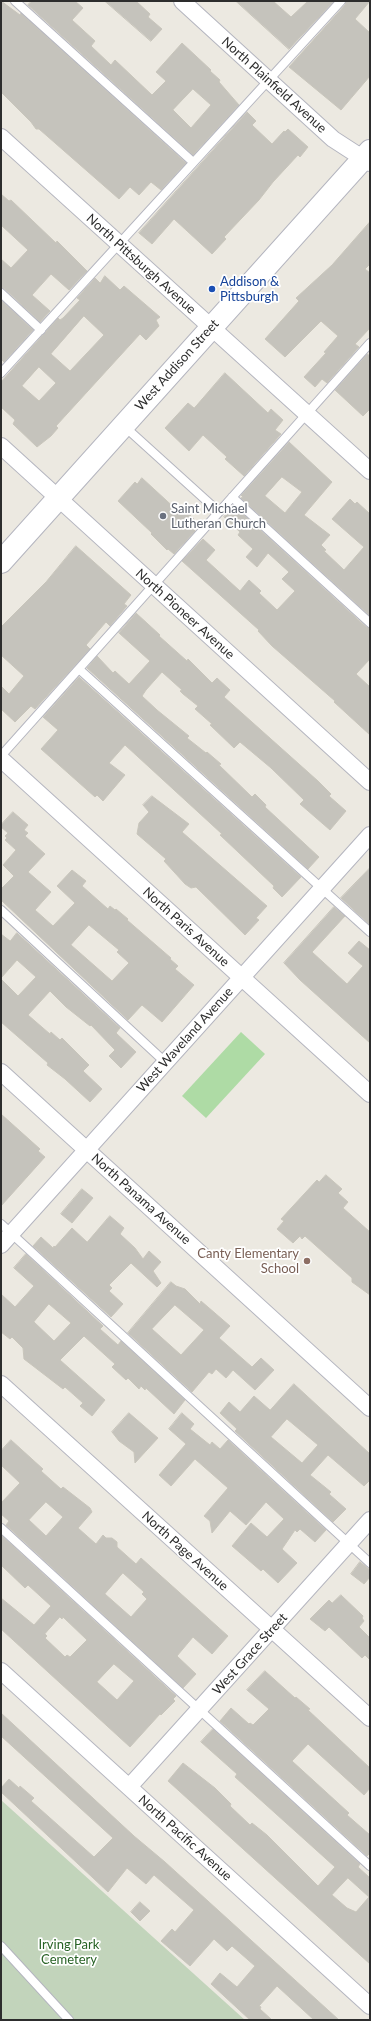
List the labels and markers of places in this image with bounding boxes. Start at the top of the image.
place label: Addison & Pittsburgh [220,274,279,305]
marker: Addison & Pittsburgh [207,284,217,294]
place label: Saint Michael Lutheran Church [171,501,266,532]
marker: Saint Michael Lutheran Church [158,511,168,521]
place label: Canty Elementary School [197,1246,299,1277]
marker: Canty Elementary School [302,1256,312,1266]

